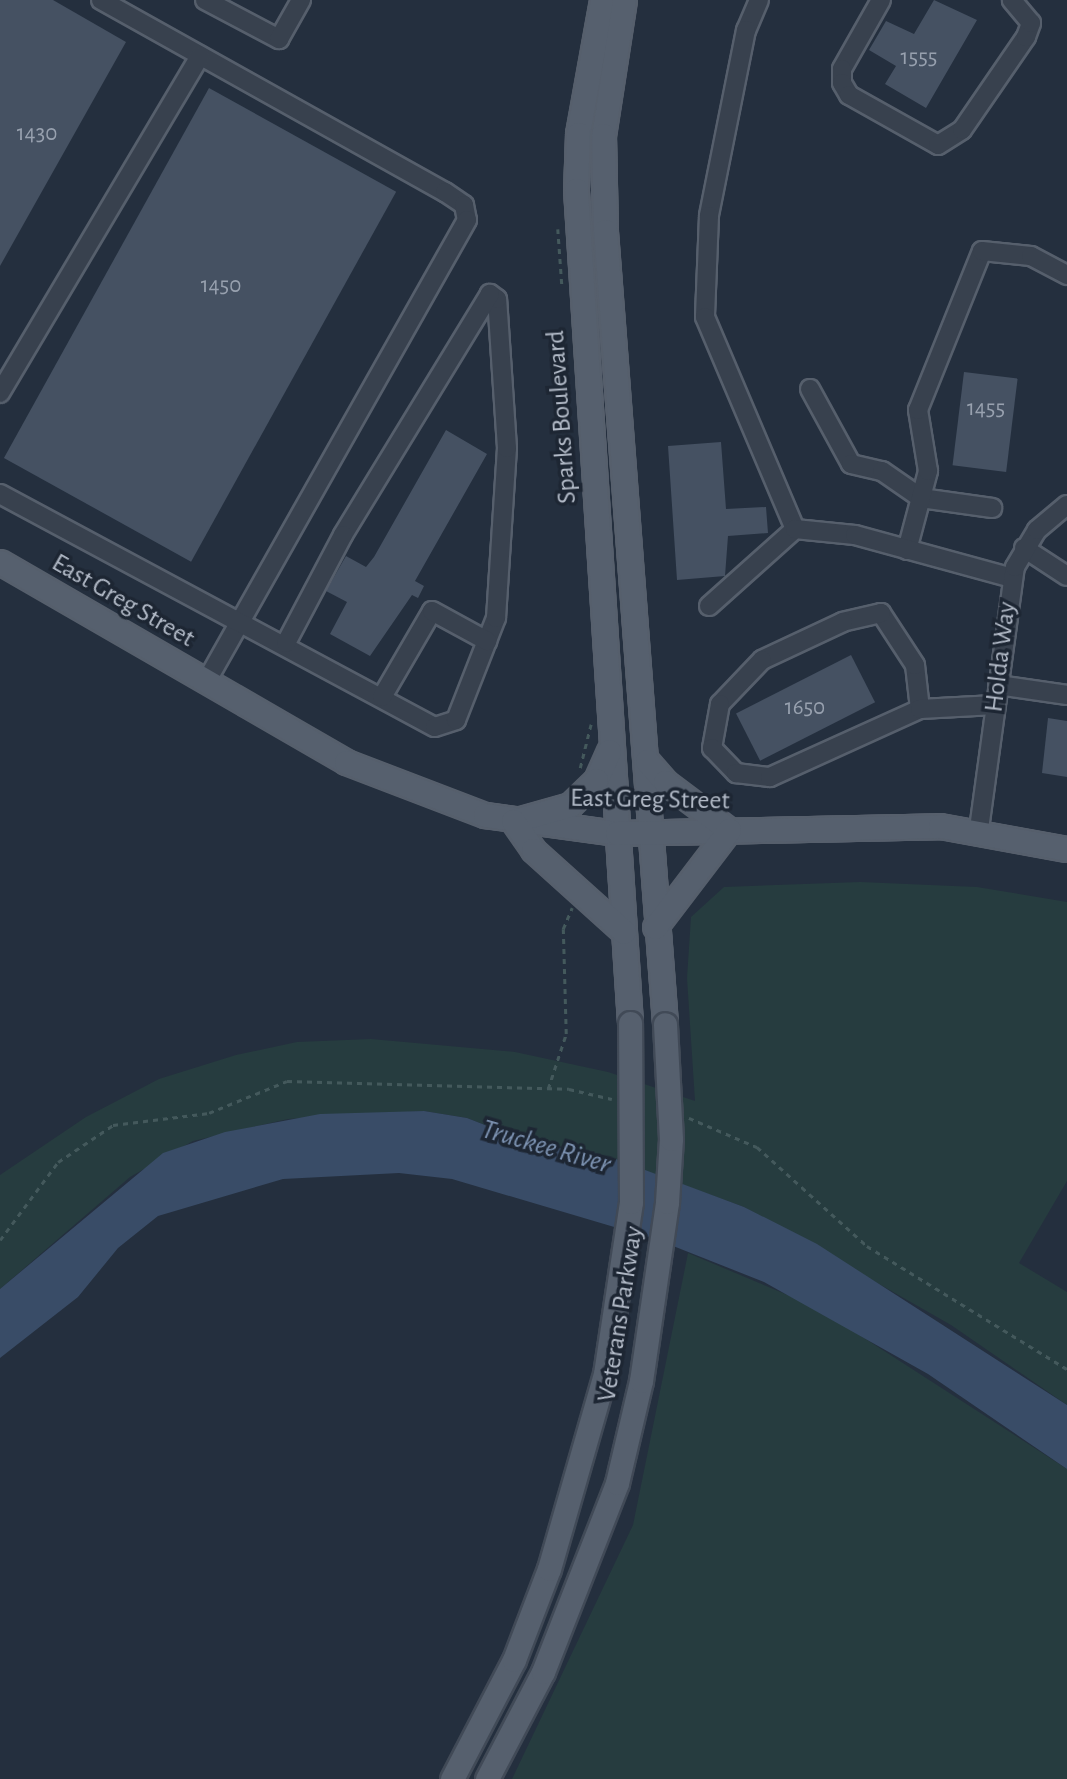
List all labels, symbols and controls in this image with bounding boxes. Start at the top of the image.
house number: 1555 [901,44,937,72]
house number: 1430 [17,120,57,148]
house number: 1450 [201,272,241,300]
street label: Sparks Boulevard [540,329,584,505]
house number: 1455 [967,395,1005,423]
street label: East Greg Street [46,548,200,654]
street label: Holda Way [979,600,1023,714]
house number: 1650 [785,694,825,722]
street label: East Greg Street [570,783,730,817]
water label: Truckee River [478,1113,614,1181]
street label: Veterans Parkway [592,1224,650,1404]

